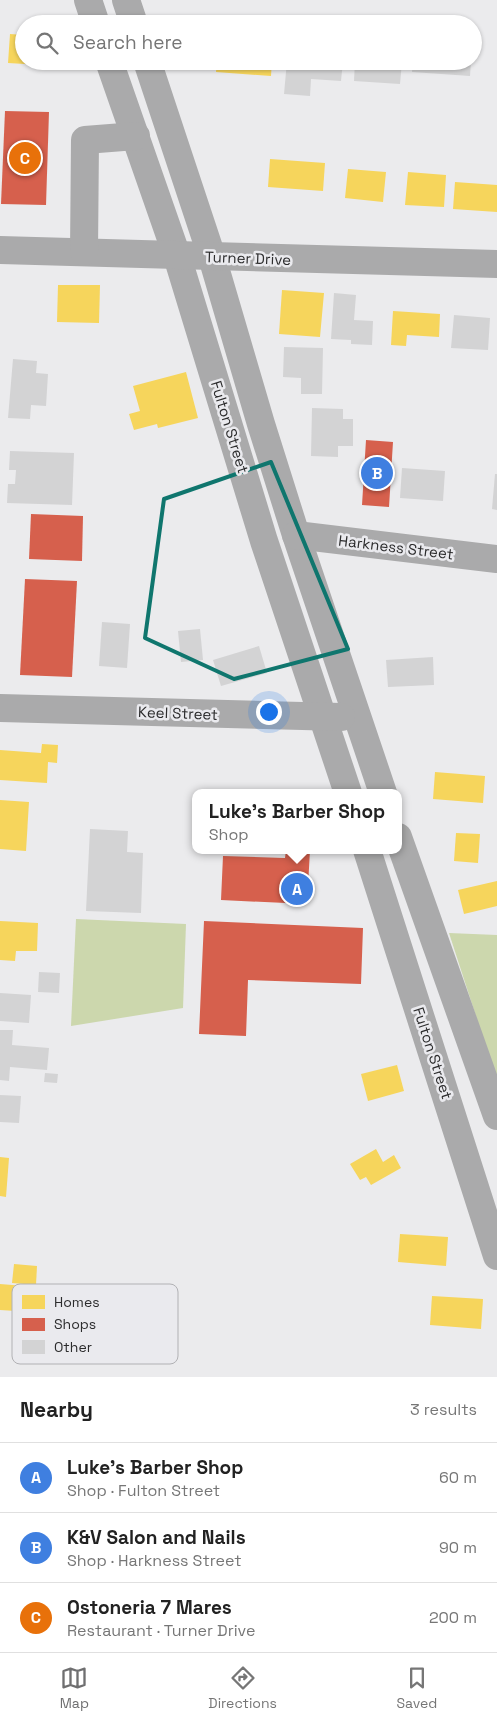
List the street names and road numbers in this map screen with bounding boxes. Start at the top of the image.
street label: Turner Drive [205,247,291,269]
street label: Fulton Street [207,378,253,476]
street label: Harkness Street [337,531,455,563]
street label: Keel Street [138,702,218,724]
street label: Fulton Street [409,1005,457,1102]

